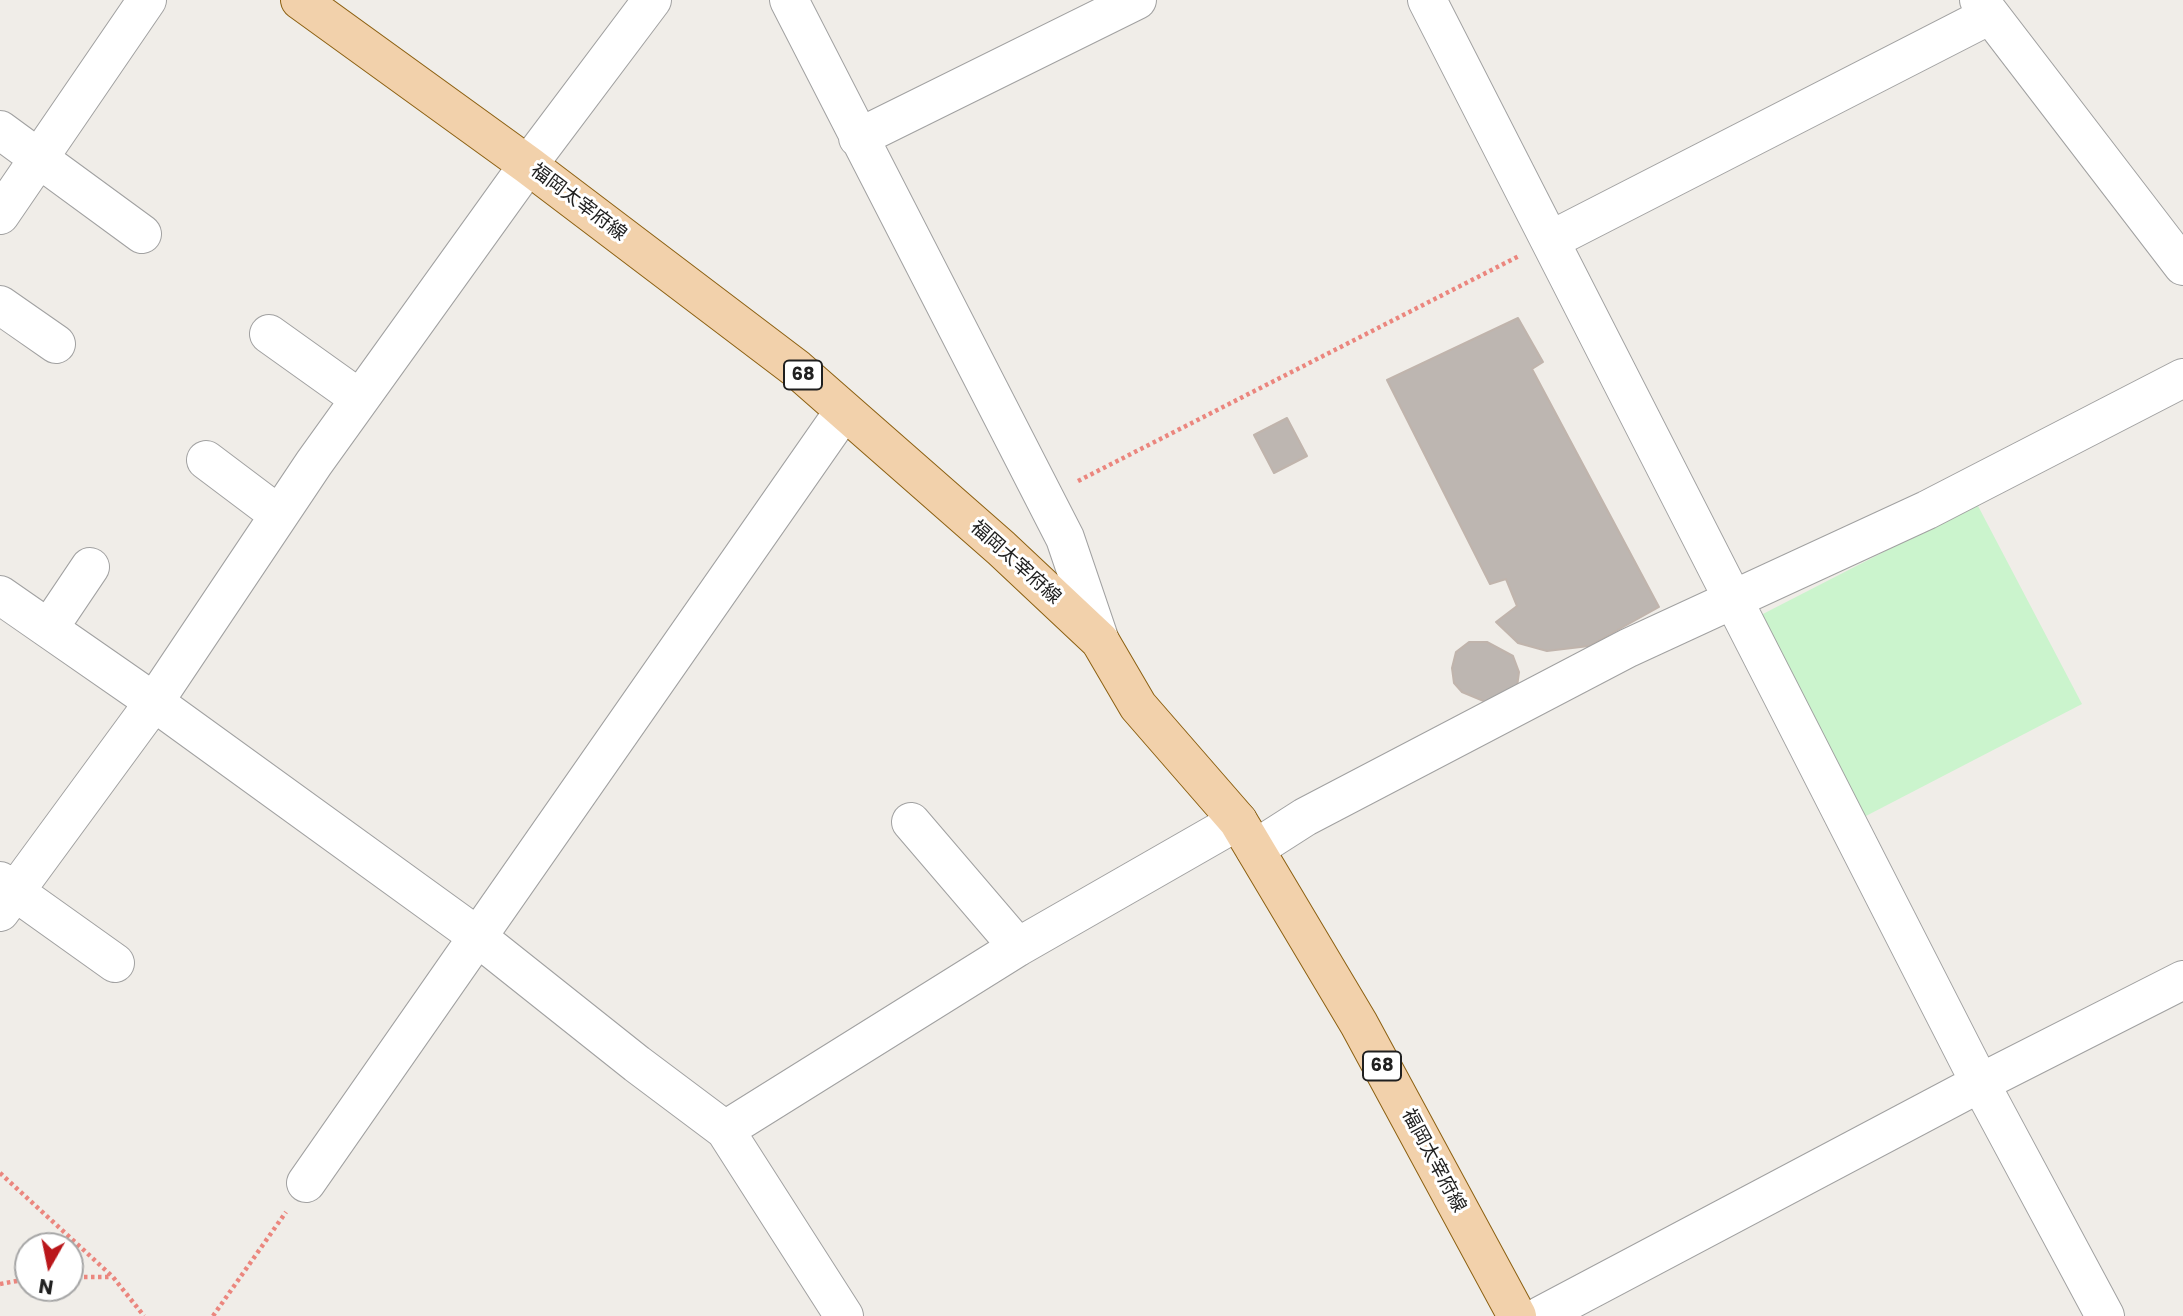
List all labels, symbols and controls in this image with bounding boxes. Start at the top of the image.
street label: 福岡太宰府線 [526,160,630,246]
road number: 68 [784,360,822,390]
street label: 福岡太宰府線 [965,516,1065,610]
road number: 68 [1363,1051,1401,1080]
street label: 福岡太宰府線 [1396,1105,1470,1217]
north arrow [14,1232,84,1302]
text: N [37,1272,55,1301]

